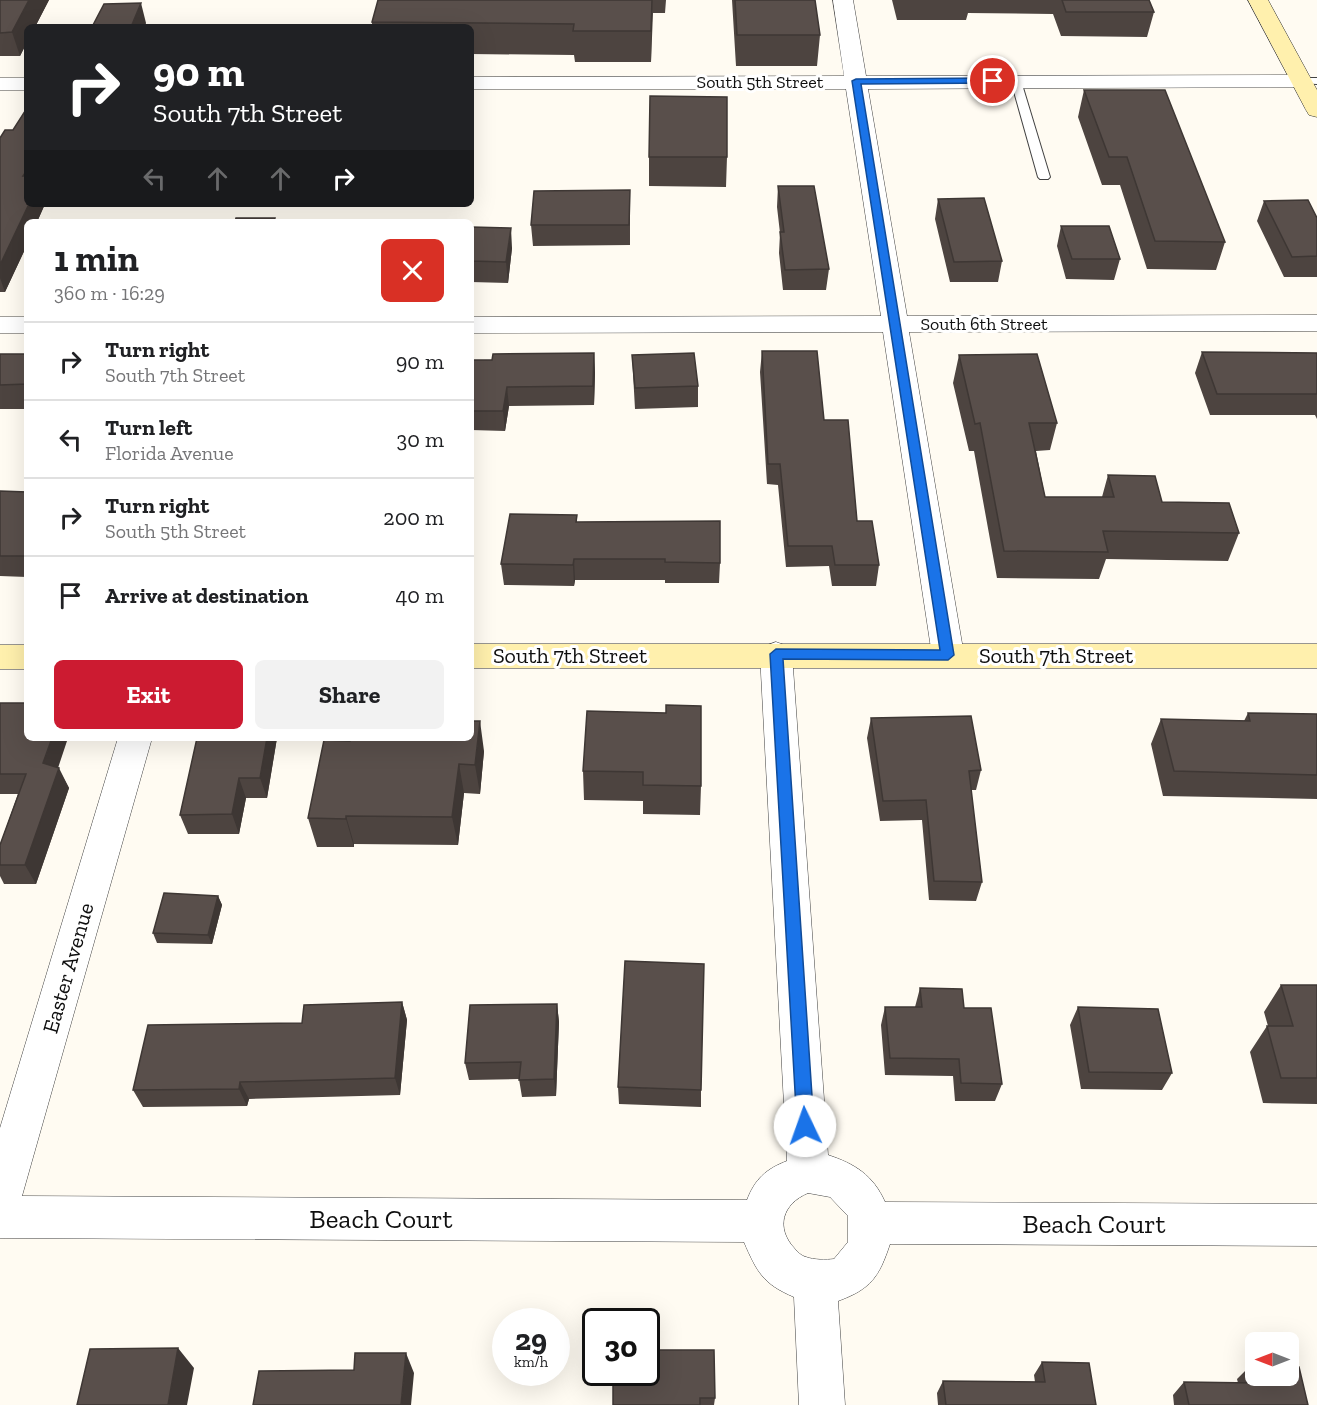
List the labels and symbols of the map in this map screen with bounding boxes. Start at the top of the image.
pin [967,55,1018,106]
street label: South 5th Street [697,71,824,93]
street label: South 6th Street [920,313,1048,335]
street label: South 7th Street [493,642,648,669]
street label: South 7th Street [979,642,1134,669]
street label: Easter Avenue [36,900,100,1036]
position arrow [773,1094,837,1158]
street label: Beach Court [309,1203,453,1235]
street label: Beach Court [1022,1208,1166,1240]
speed limit sign: 30 [582,1308,660,1386]
north arrow [1245,1332,1299,1386]

